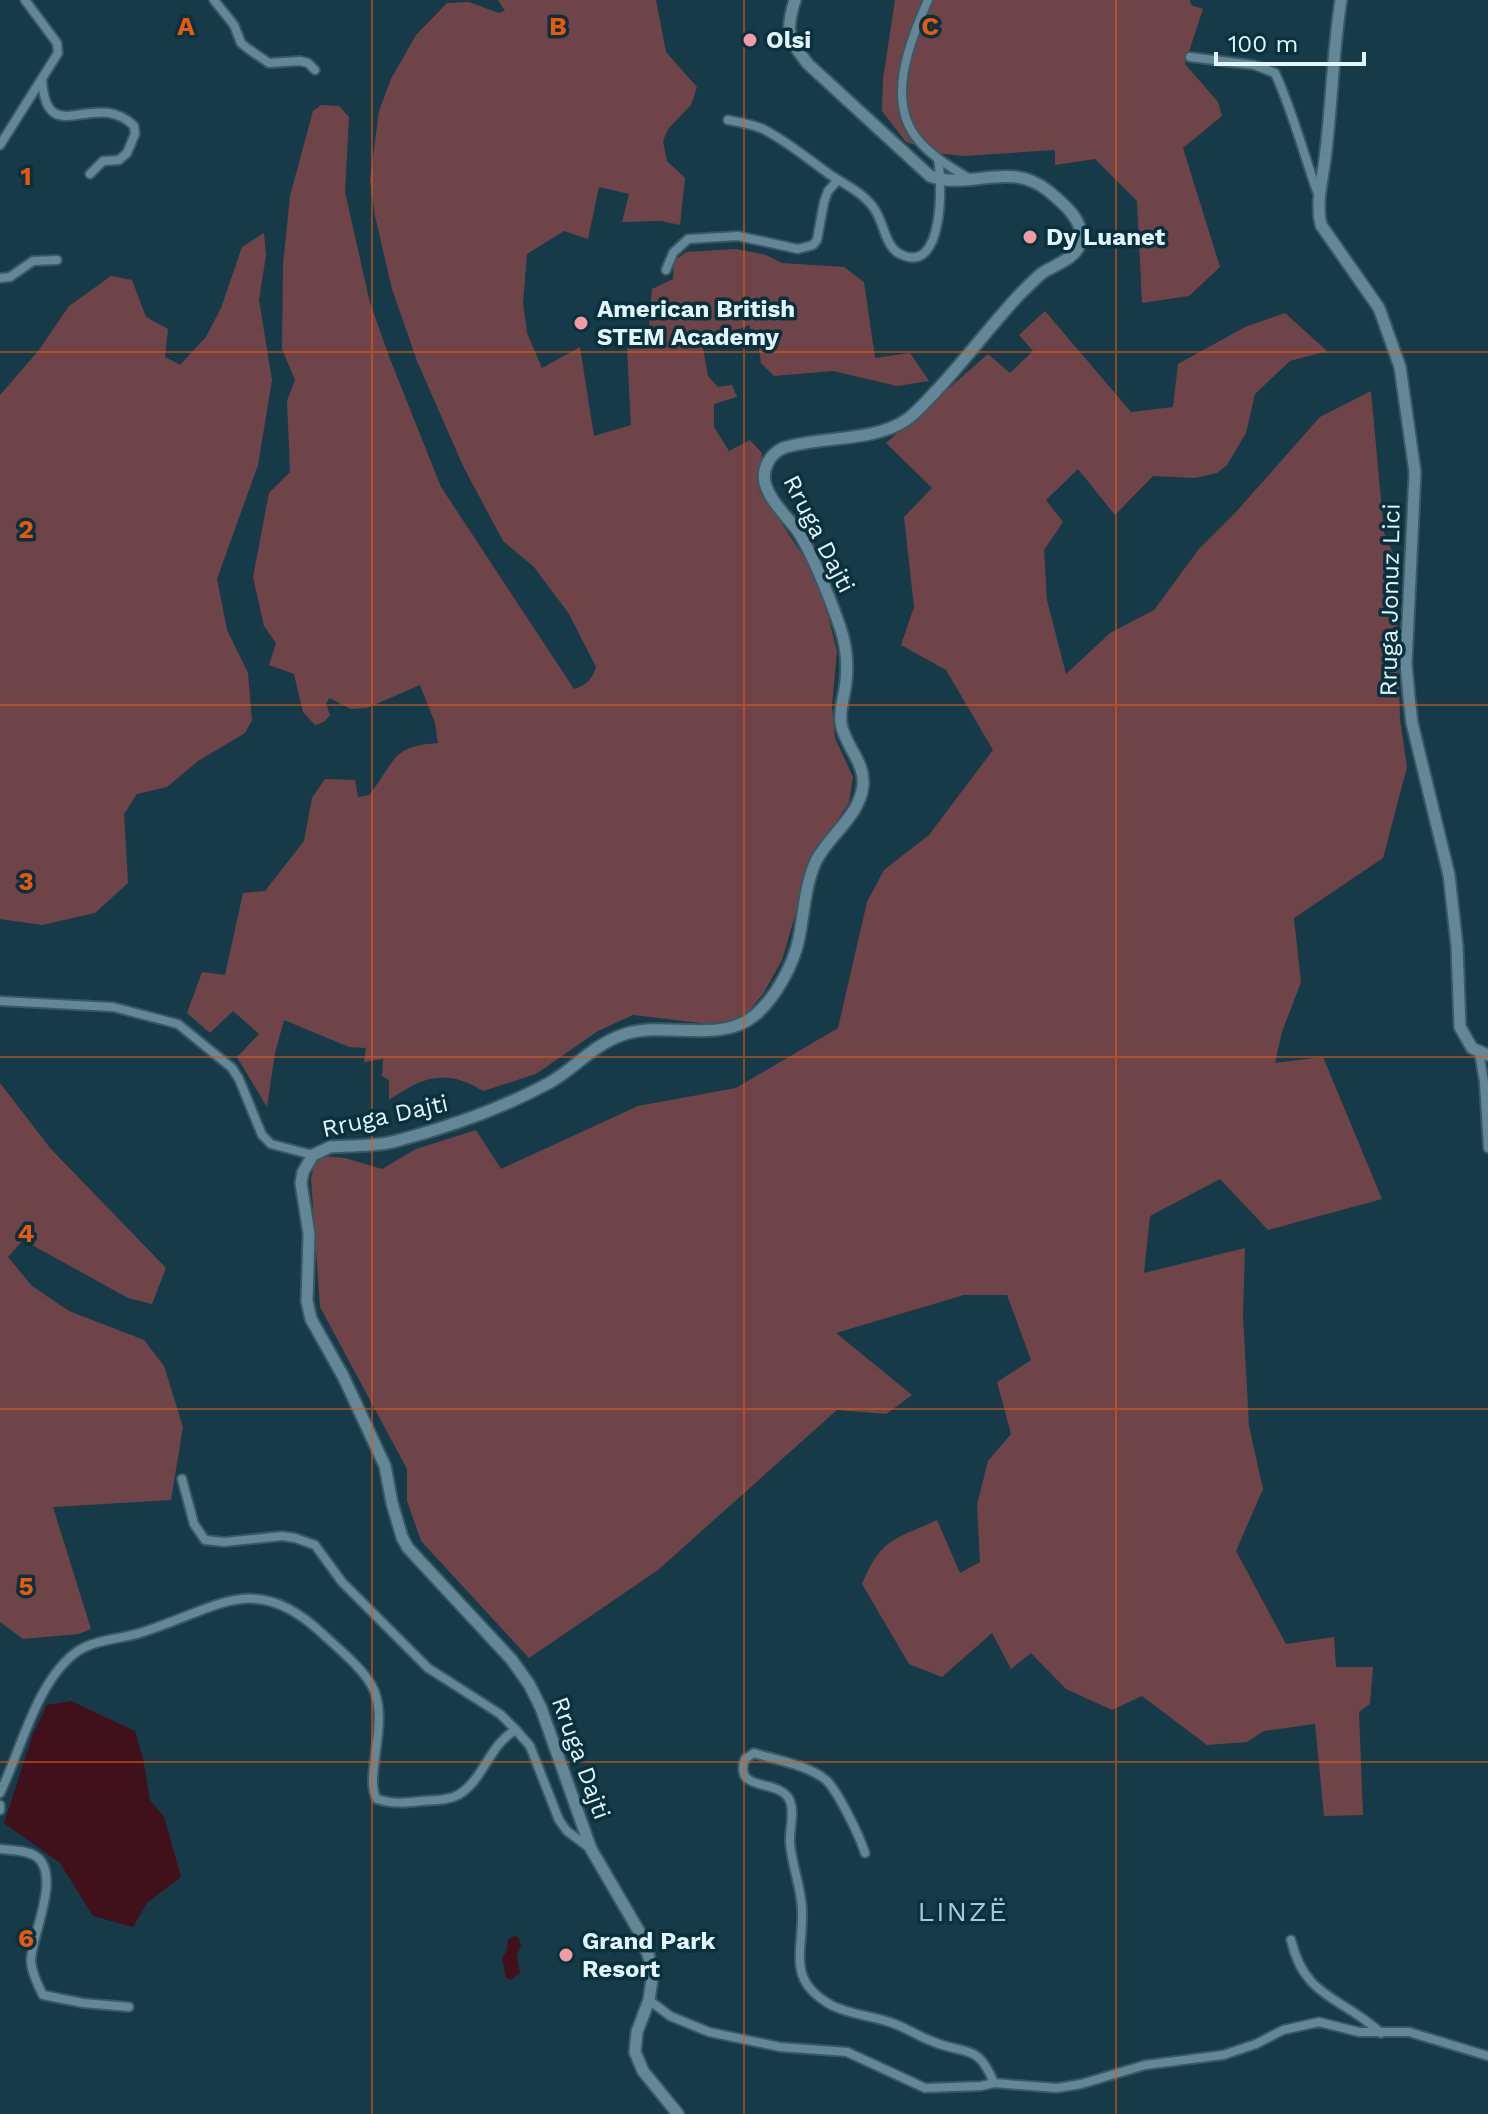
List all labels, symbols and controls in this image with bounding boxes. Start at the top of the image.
text: A [177,11,195,41]
text: B [549,11,567,41]
text: C [921,11,939,41]
scale bar [1216,16,1364,66]
place label: Olsi [766,26,811,54]
text: 100 m [1228,30,1298,58]
marker: Olsi [741,31,759,49]
text: 1 [20,161,32,191]
place label: Dy Luanet [1046,223,1166,251]
marker: Dy Luanet [1021,228,1039,246]
place label: American British STEM Academy [597,295,795,351]
marker: American British STEM Academy [572,314,590,332]
street label: Rruga Dajti [777,471,861,597]
street label: Rruga Jonuz Lici [1374,503,1406,697]
text: 2 [18,514,34,544]
text: 3 [18,866,34,896]
street label: Rruga Dajti [319,1089,451,1143]
text: 4 [18,1218,35,1248]
text: 5 [18,1571,34,1601]
street label: Rruga Dajti [546,1693,616,1823]
district label: LINZË [917,1895,1009,1928]
text: 6 [18,1923,34,1953]
place label: Grand Park Resort [582,1927,715,1983]
marker: Grand Park Resort [557,1946,575,1964]

